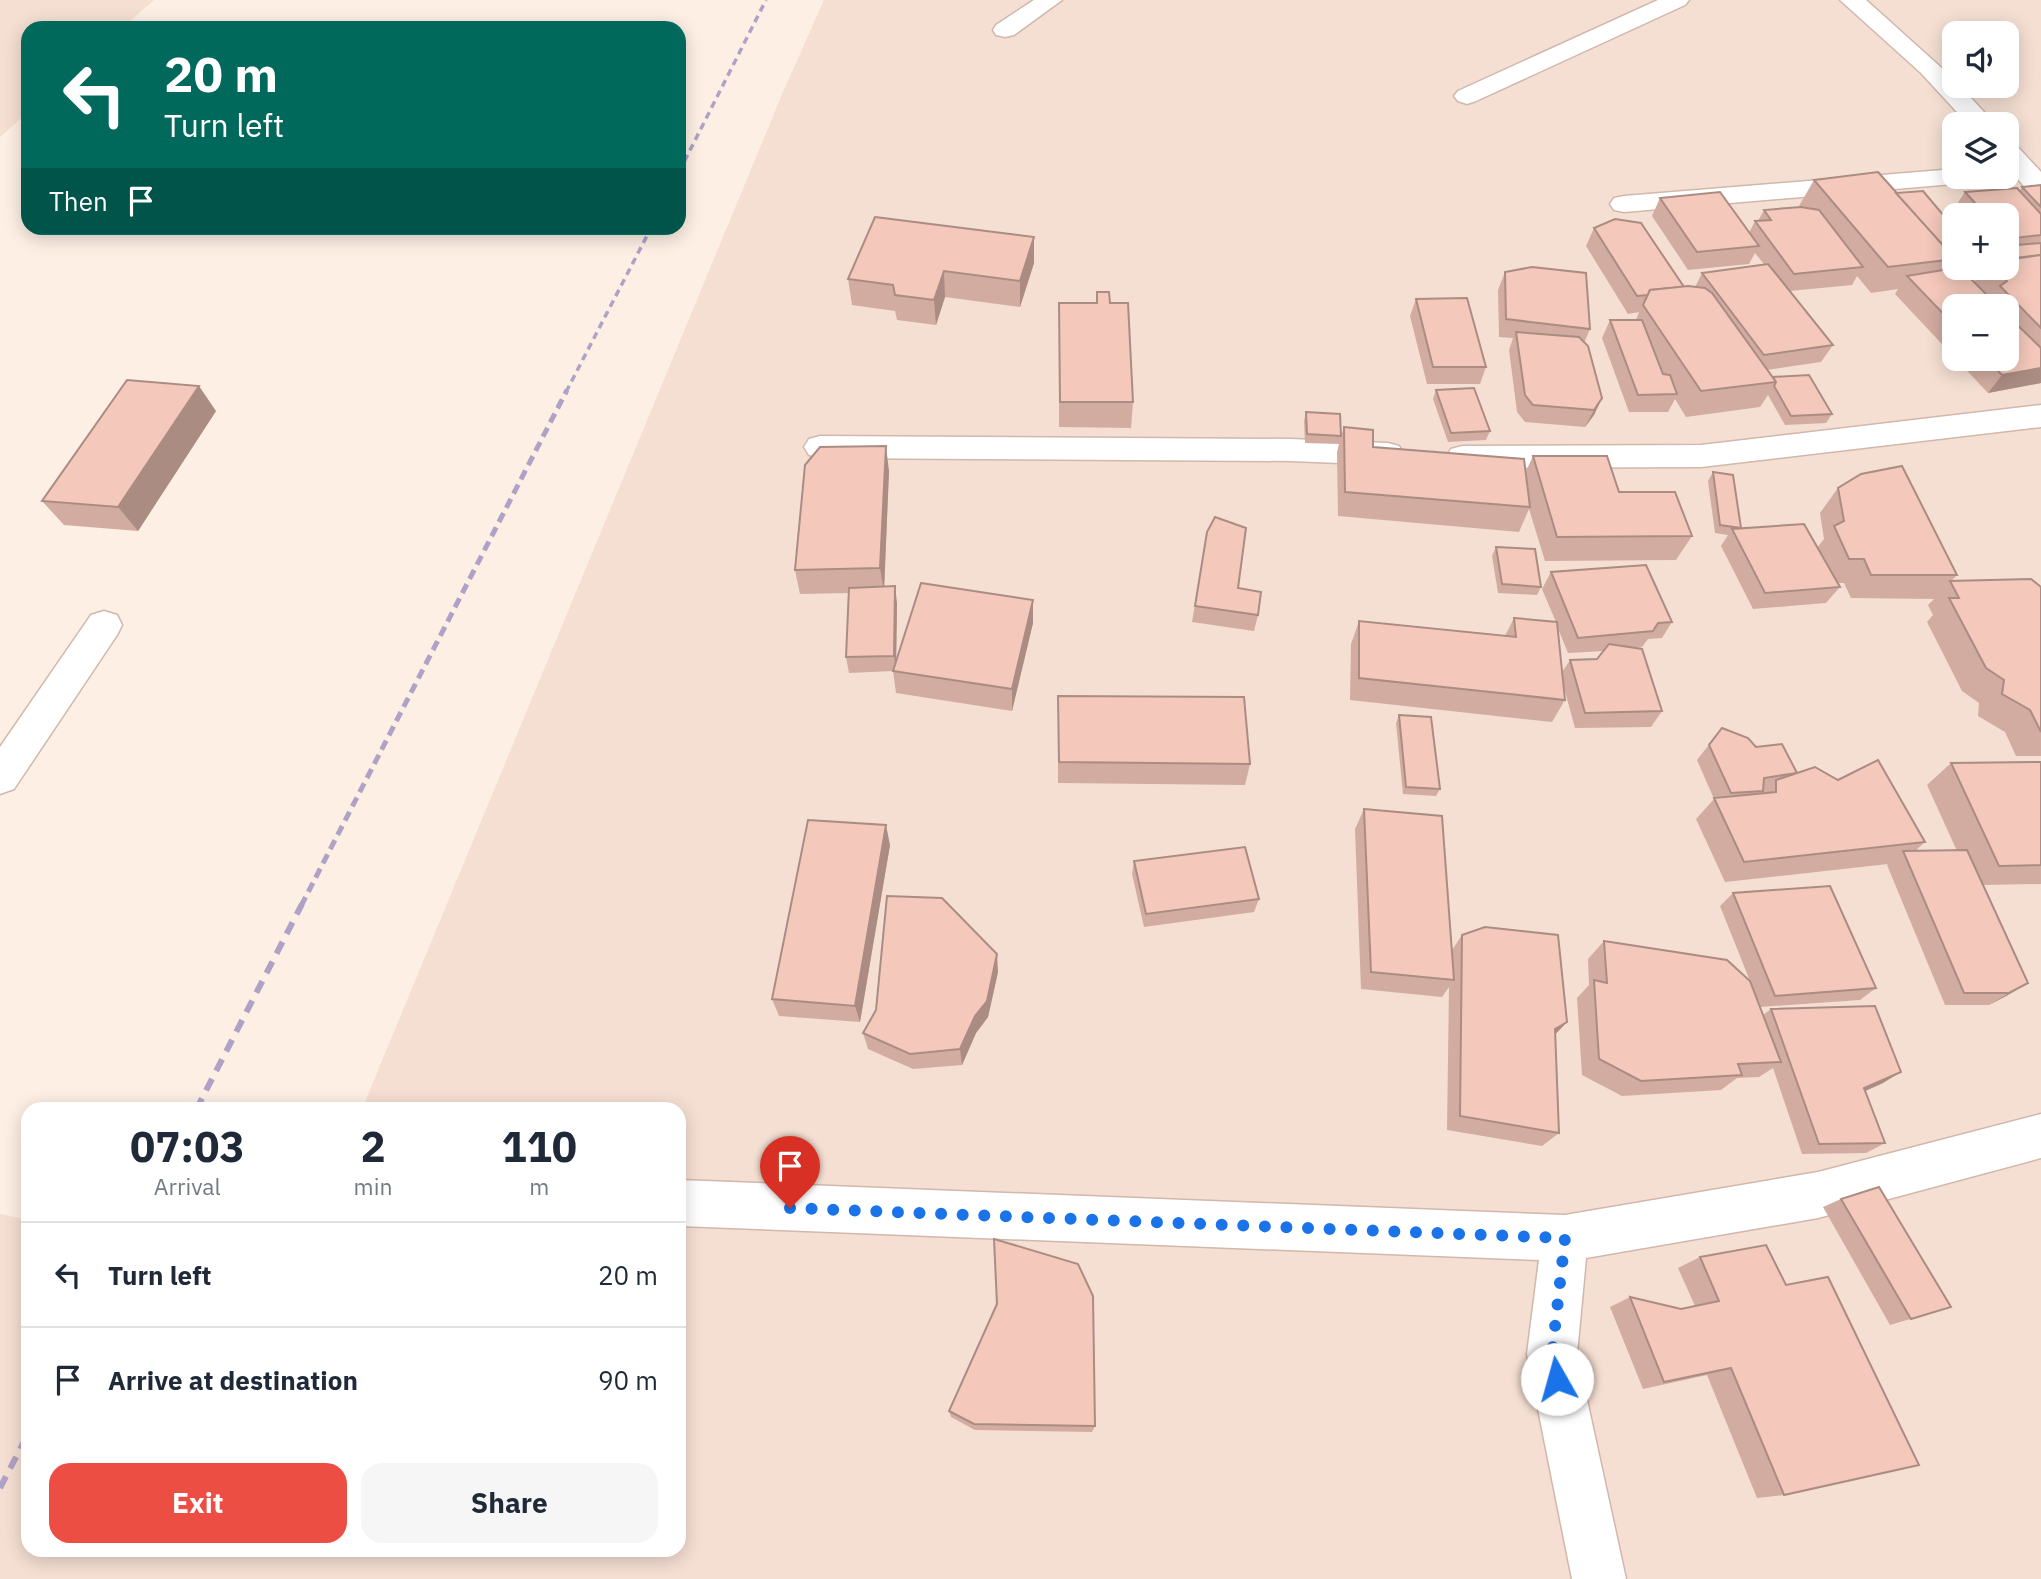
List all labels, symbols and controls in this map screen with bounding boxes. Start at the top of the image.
map controls [1942,21,2019,371]
button: sound [1942,21,2019,98]
text: 20 m [164,42,278,105]
icon: left [49,49,140,140]
text: Turn left [164,104,284,146]
button: layers [1942,112,2019,189]
icon: arrive [122,182,160,220]
text: Then [49,184,108,218]
button: + [1942,203,2019,280]
button: − [1942,294,2019,371]
text: 07:03 [130,1119,245,1174]
text: 2 [360,1119,386,1174]
text: 110 [501,1119,577,1174]
pin [760,1136,820,1208]
icon: arrive [771,1147,809,1185]
text: Arrival [154,1171,221,1201]
text: min [354,1171,392,1201]
text: m [529,1171,549,1201]
icon: left [49,1256,87,1294]
text: Turn left [108,1258,211,1292]
text: 20 m [598,1258,658,1292]
position arrow [1520,1342,1594,1416]
icon: arrive [49,1361,87,1399]
text: Arrive at destination [108,1363,358,1397]
text: 90 m [598,1363,658,1397]
button: Exit [49,1463,347,1543]
button: Share [361,1463,658,1543]

